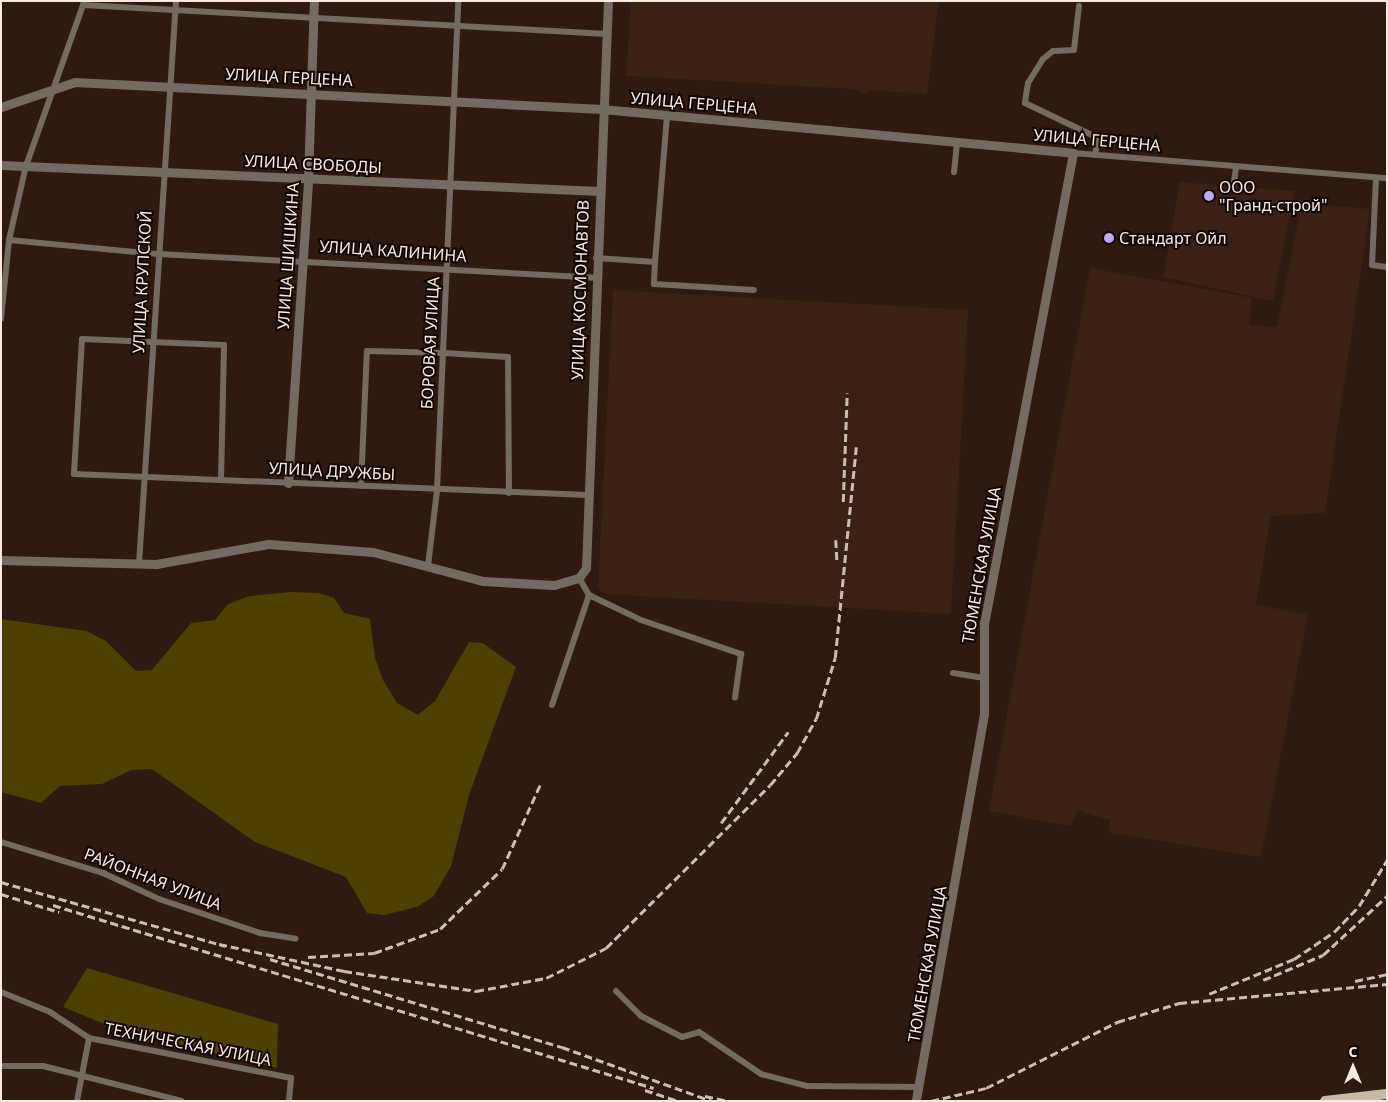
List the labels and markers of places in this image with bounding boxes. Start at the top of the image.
place label: ООО "Гранд-строй" [1219,177,1328,215]
marker: ООО "Гранд-строй" [1203,190,1215,202]
place label: Стандарт Ойл [1119,228,1227,248]
marker: Стандарт Ойл [1103,232,1115,244]

